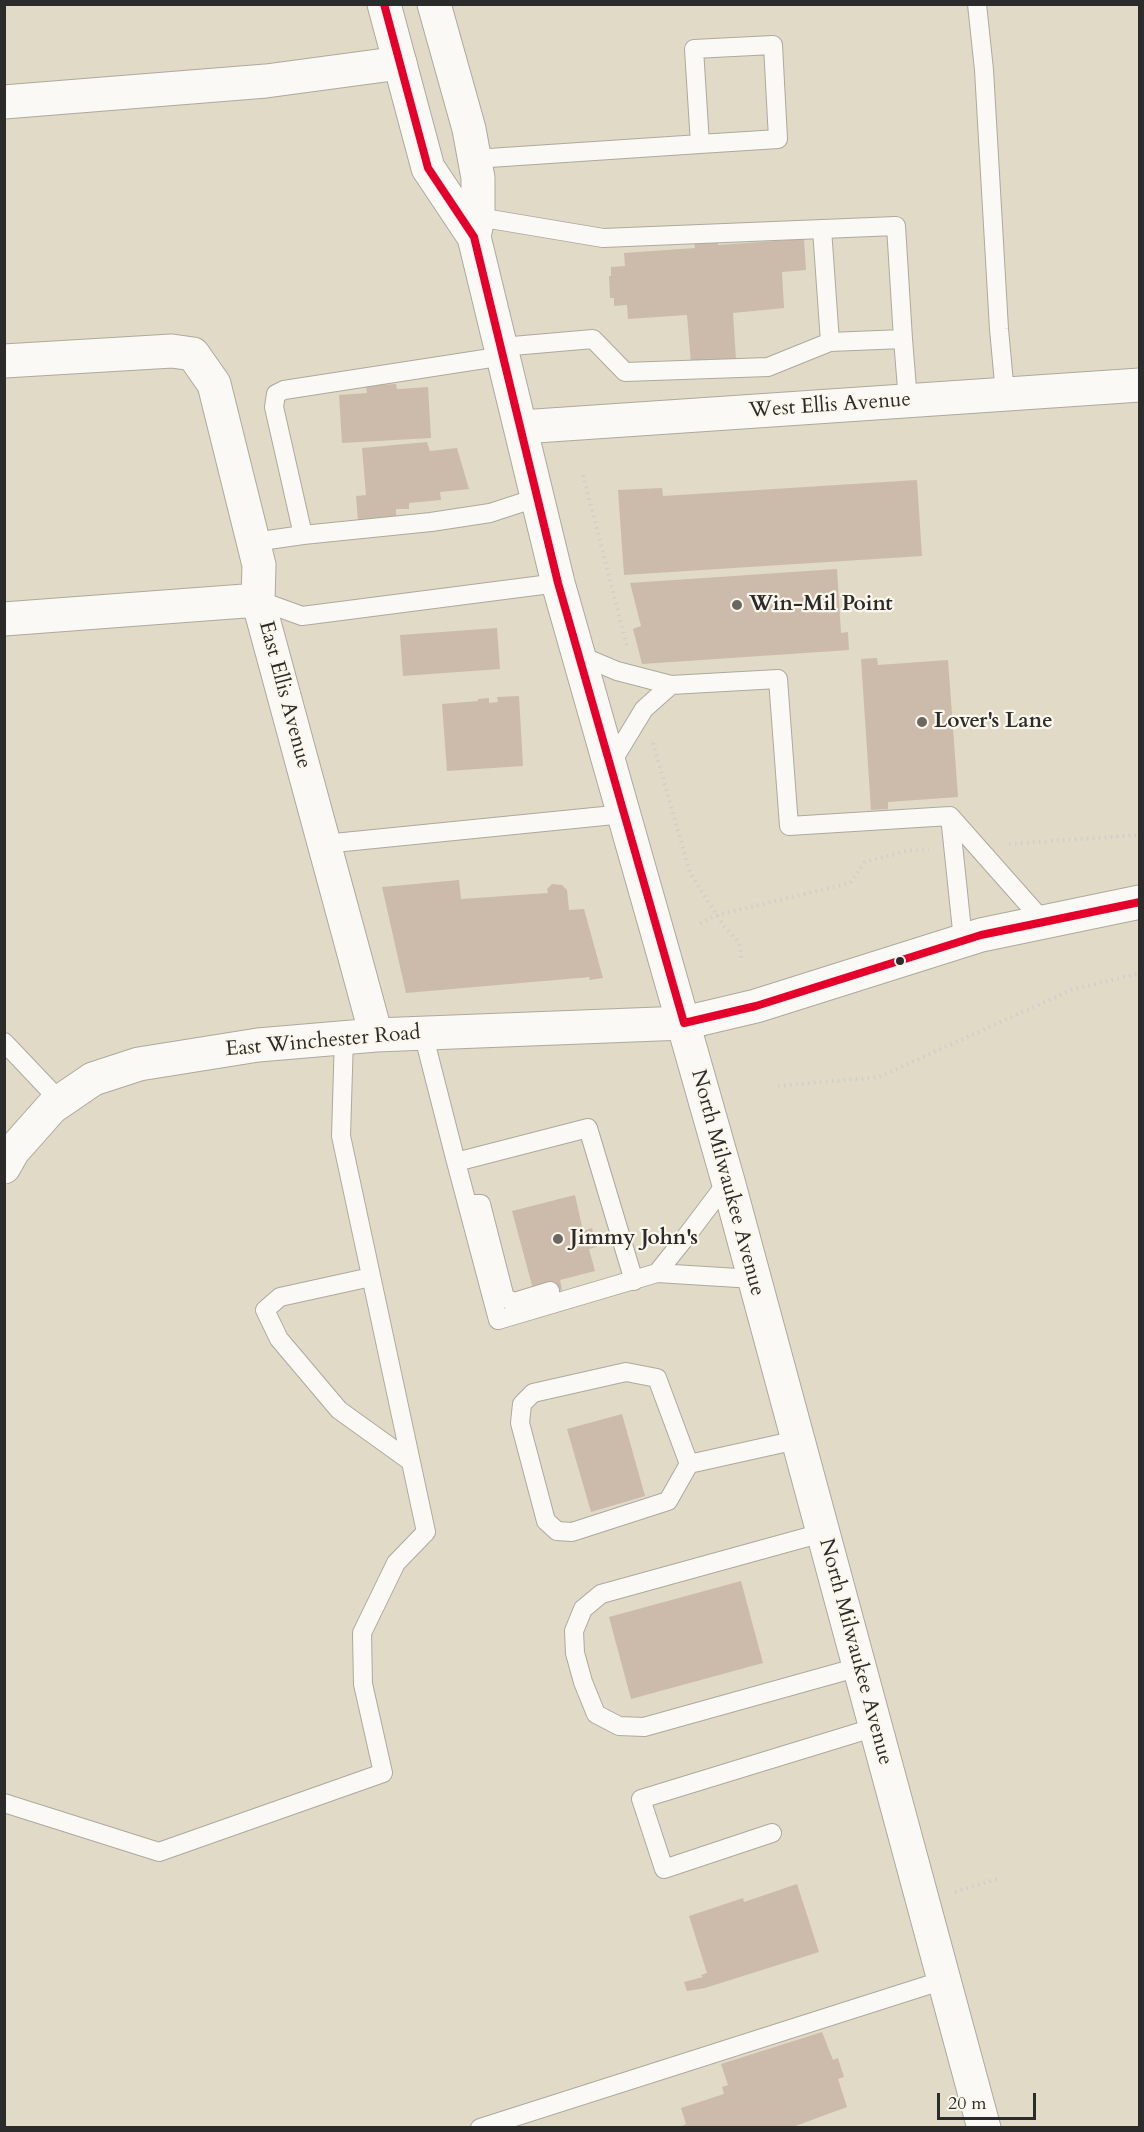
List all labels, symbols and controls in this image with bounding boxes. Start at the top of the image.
street label: West Ellis Avenue [748,388,912,424]
place label: Win-Mil Point [749,592,893,618]
marker: Win-Mil Point [730,598,744,612]
street label: East Ellis Avenue [252,618,316,772]
place label: Lover's Lane [934,709,1053,735]
marker: Lover's Lane [915,715,929,729]
unlabelled marker [894,955,906,967]
street label: East Winchester Road [224,1021,422,1063]
street label: North Milwaukee Avenue [685,1067,769,1299]
place label: Jimmy John's [570,1226,698,1252]
marker: Jimmy John's [551,1232,565,1246]
street label: North Milwaukee Avenue [813,1536,897,1768]
scale bar [940,2081,1039,2119]
text: 20 m [948,2091,987,2116]

